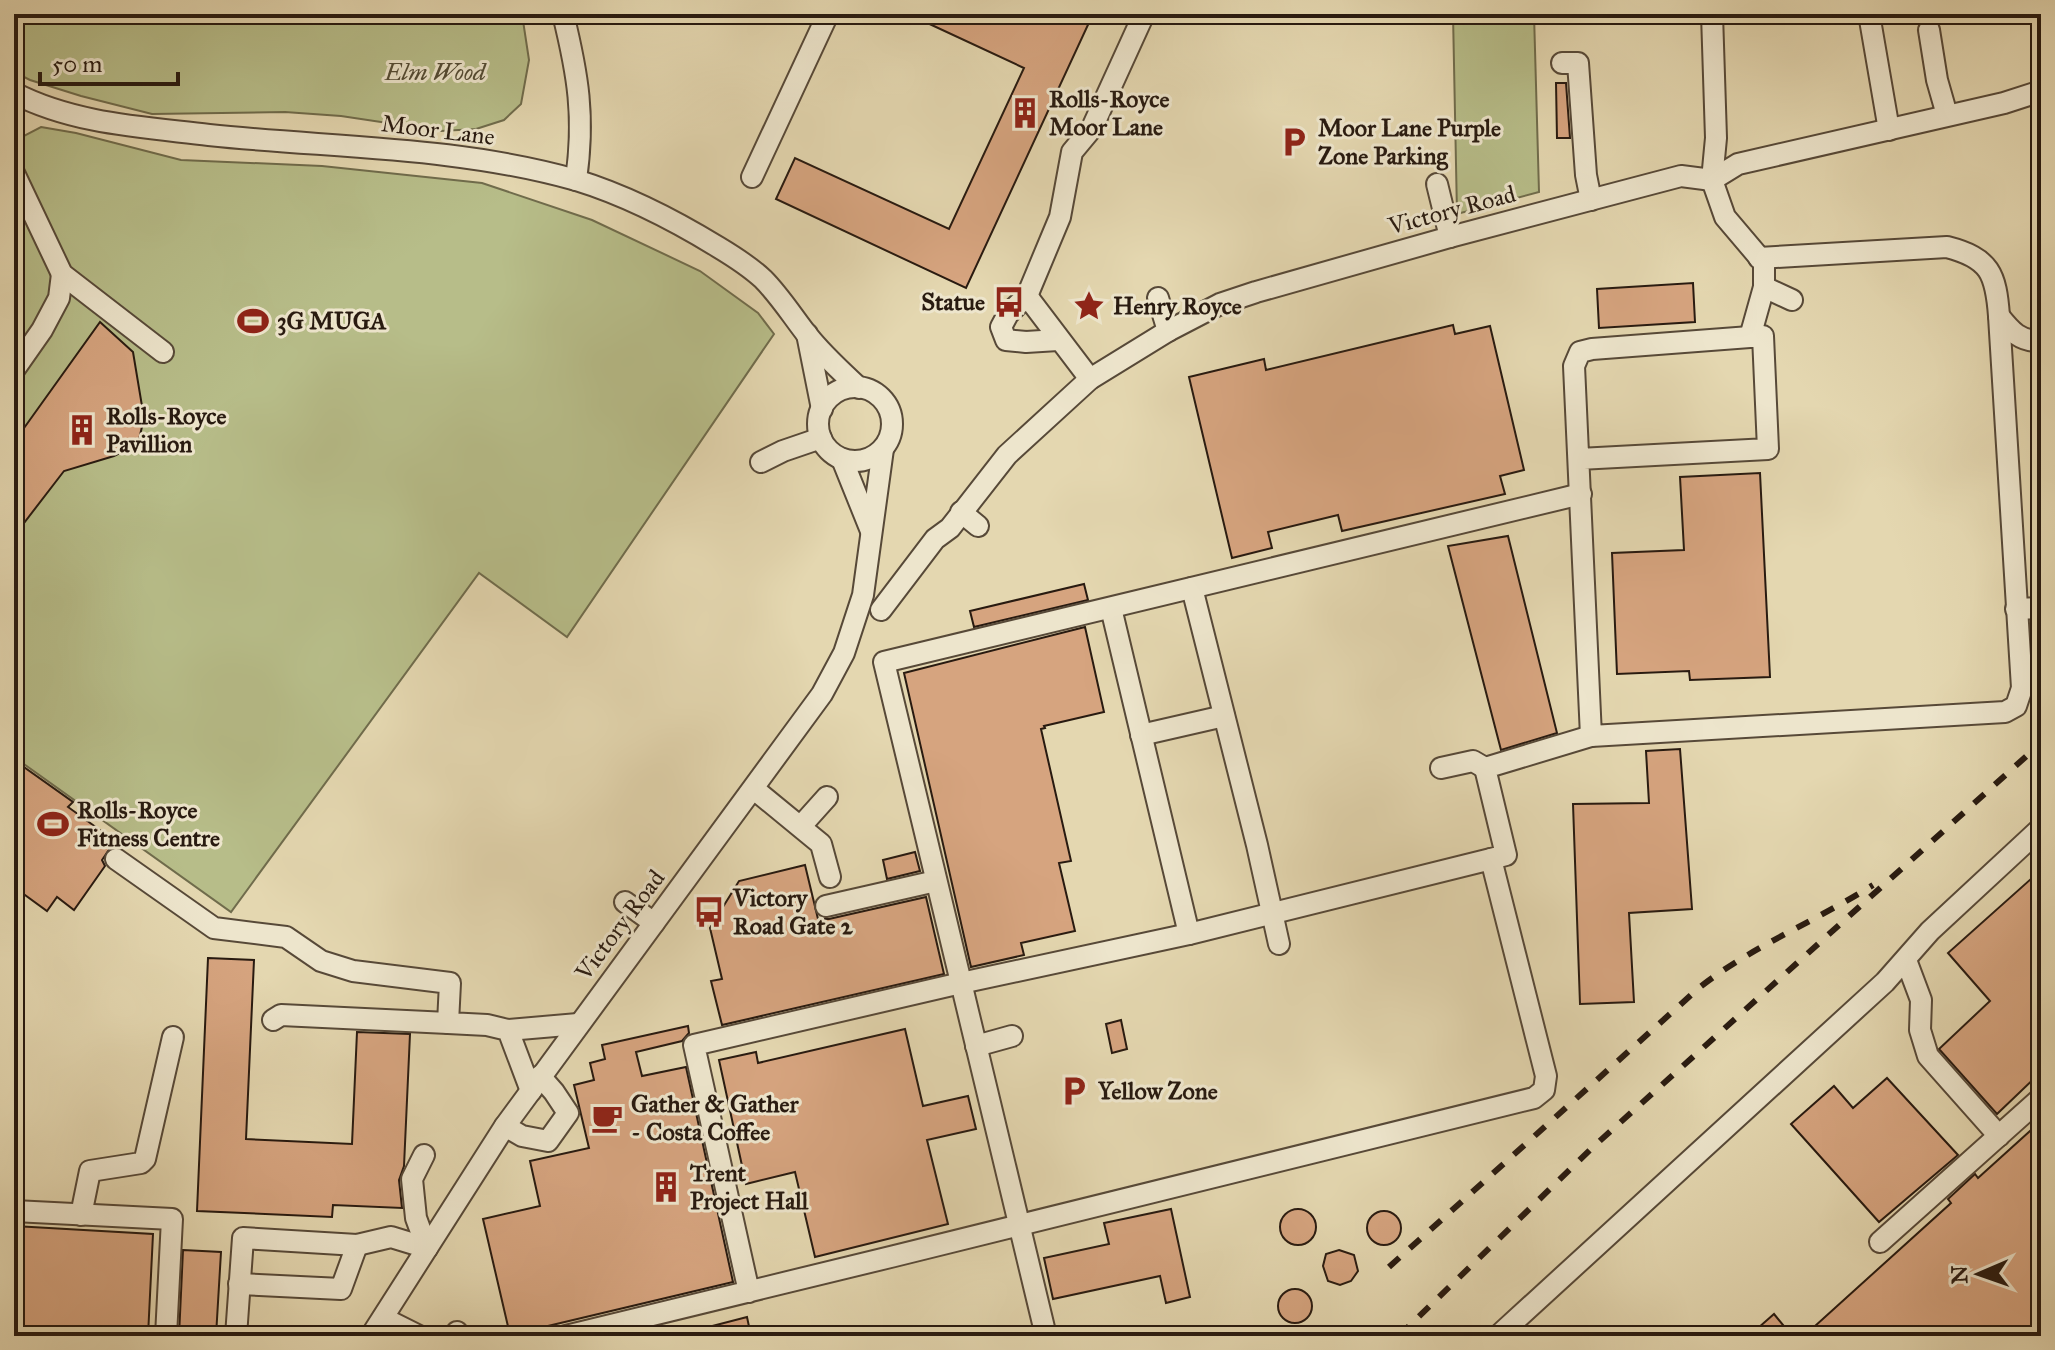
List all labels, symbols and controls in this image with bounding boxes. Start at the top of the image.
scale bar [40,36,178,86]
text: 50 m [52,49,102,79]
park label: Elm Wood [383,57,487,87]
place label: Rolls-Royce Moor Lane [1049,84,1169,142]
building icon: Rolls-Royce Moor Lane [1008,96,1042,130]
street label: Moor Lane [380,108,496,152]
place label: Moor Lane Purple Zone Parking [1318,113,1501,171]
parking icon: Moor Lane Purple Zone Parking [1277,125,1311,159]
street label: Victory Road [1384,179,1519,242]
bus stop icon: Statue [992,285,1026,319]
place label: Statue [921,287,985,317]
place icon: Henry Royce [1072,289,1106,323]
place label: Henry Royce [1113,291,1242,321]
sports icon: 3G MUGA [236,304,270,338]
place label: 3G MUGA [277,306,387,336]
place label: Rolls-Royce Pavillion [106,401,226,459]
building icon: Rolls-Royce Pavillion [65,413,99,447]
place label: Rolls-Royce Fitness Centre [77,795,220,853]
sports icon: Rolls-Royce Fitness Centre [36,807,70,841]
street label: Victory Road [568,864,671,987]
place label: Victory Road Gate 2 [732,883,854,941]
bus stop icon: Victory Road Gate 2 [692,895,726,929]
parking icon: Yellow Zone [1057,1074,1091,1108]
place label: Yellow Zone [1097,1076,1218,1106]
place label: Gather & Gather - Costa Coffee [631,1089,800,1147]
cafe icon: Gather & Gather - Costa Coffee [590,1101,624,1135]
place label: Trent Project Hall [689,1158,809,1216]
building icon: Trent Project Hall [649,1170,683,1204]
north arrow [1939,1234,2019,1314]
text: N [1946,1265,1973,1284]

